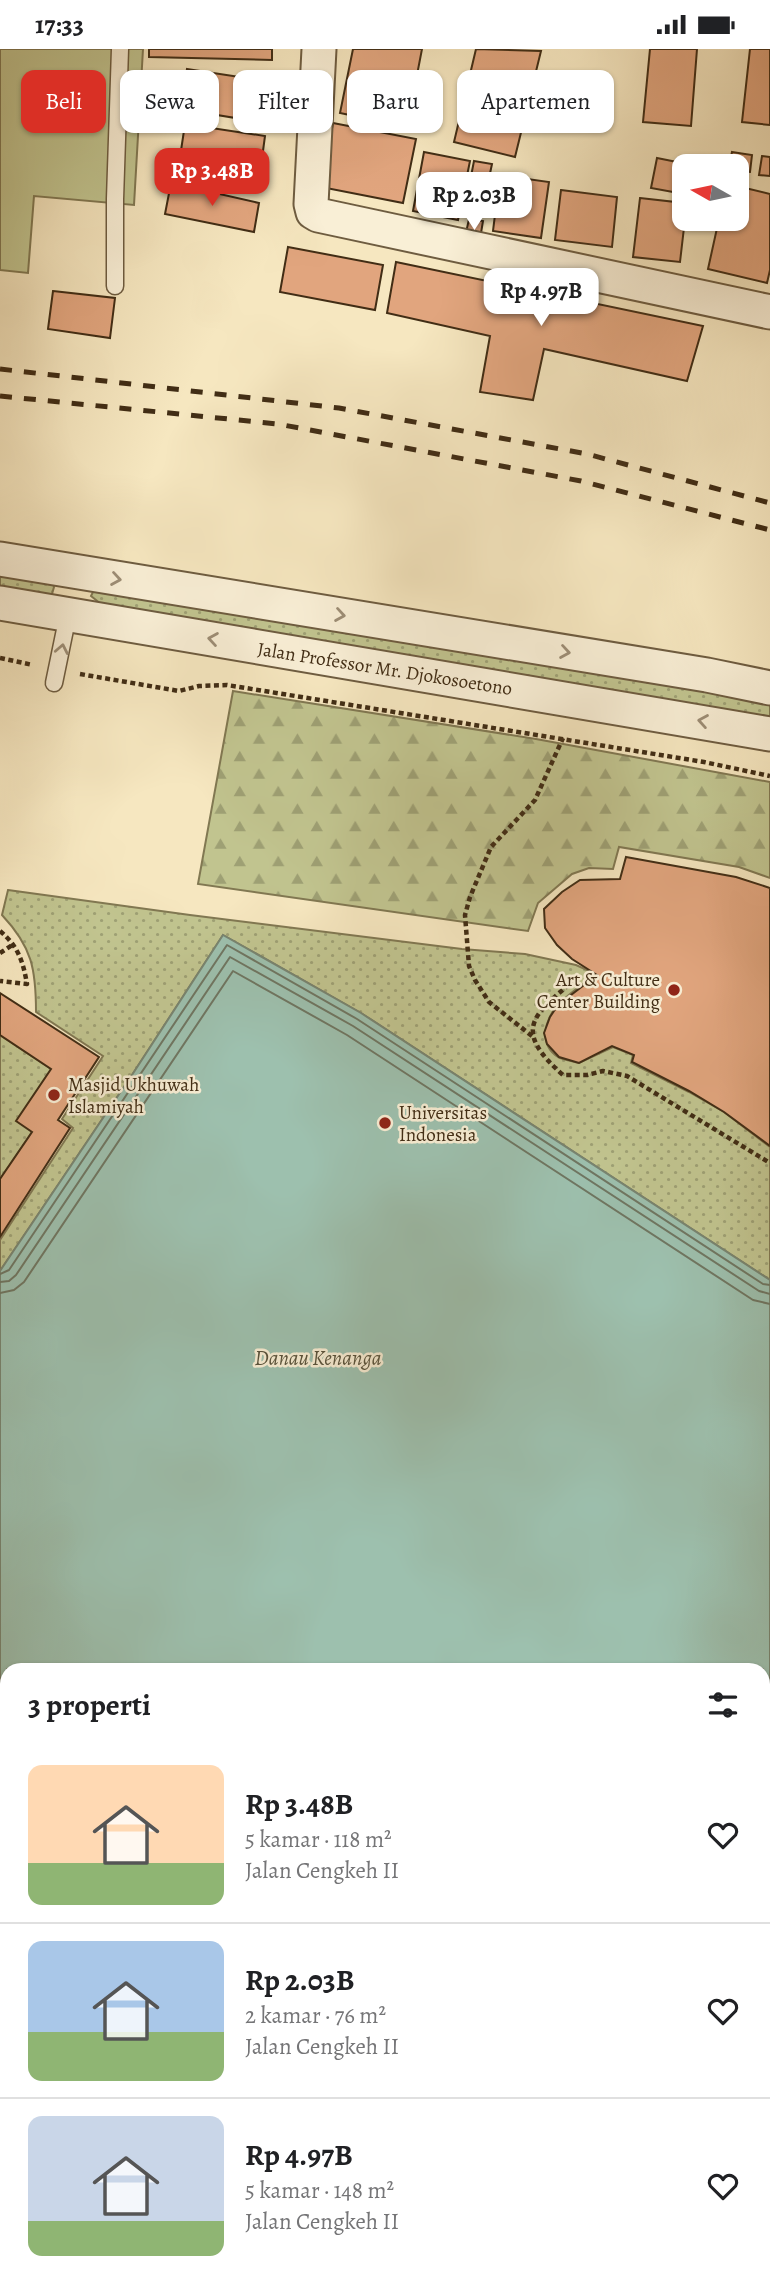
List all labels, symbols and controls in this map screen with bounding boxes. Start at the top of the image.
text: 17:33 [35,7,84,42]
chip: Beli [21,70,106,133]
chip: Sewa [120,70,219,133]
chip: Filter [233,70,333,133]
chip: Baru [347,70,443,133]
chip: Apartemen [457,70,614,133]
pin: Rp 3.48B [140,149,284,208]
north arrow [672,154,749,231]
map controls [672,154,749,231]
text: Rp 3.48B [170,155,254,186]
pin: Rp 2.03B [402,173,546,232]
text: Rp 2.03B [432,179,516,210]
pin: Rp 4.97B [469,268,613,328]
text: Rp 4.97B [500,275,582,306]
one-way arrow [110,571,122,586]
one-way arrow [334,607,346,622]
one-way arrow [207,632,219,647]
street label: Jalan Professor Mr. Djokosoetono [256,636,514,702]
one-way arrow [53,643,68,655]
one-way arrow [559,644,571,659]
one-way arrow [697,715,709,730]
place label: Art & Culture Center Building [537,967,660,1015]
marker: Art & Culture Center Building [666,982,682,998]
place label: Masjid Ukhuwah Islamiyah [68,1072,199,1120]
marker: Masjid Ukhuwah Islamiyah [46,1087,62,1103]
place label: Universitas Indonesia [399,1100,487,1148]
marker: Universitas Indonesia [377,1115,393,1131]
water label: Danau Kenanga [255,1344,382,1372]
text: 3 properti [28,1685,151,1725]
icon: filters [704,1686,742,1724]
text: Rp 3.48B [245,1784,353,1824]
icon: home [84,1793,168,1877]
icon: heart [704,1816,742,1854]
text: 5 kamar · 118 m² [245,1824,392,1855]
text: Jalan Cengkeh II [245,1855,399,1886]
text: Rp 2.03B [245,1960,355,2000]
icon: home [84,1969,168,2053]
icon: heart [704,1992,742,2030]
text: 2 kamar · 76 m² [245,2000,386,2031]
text: Jalan Cengkeh II [245,2031,399,2062]
text: Rp 4.97B [245,2135,353,2175]
icon: home [84,2144,168,2228]
icon: heart [704,2167,742,2205]
text: 5 kamar · 148 m² [245,2175,394,2206]
text: Jalan Cengkeh II [245,2206,399,2237]

